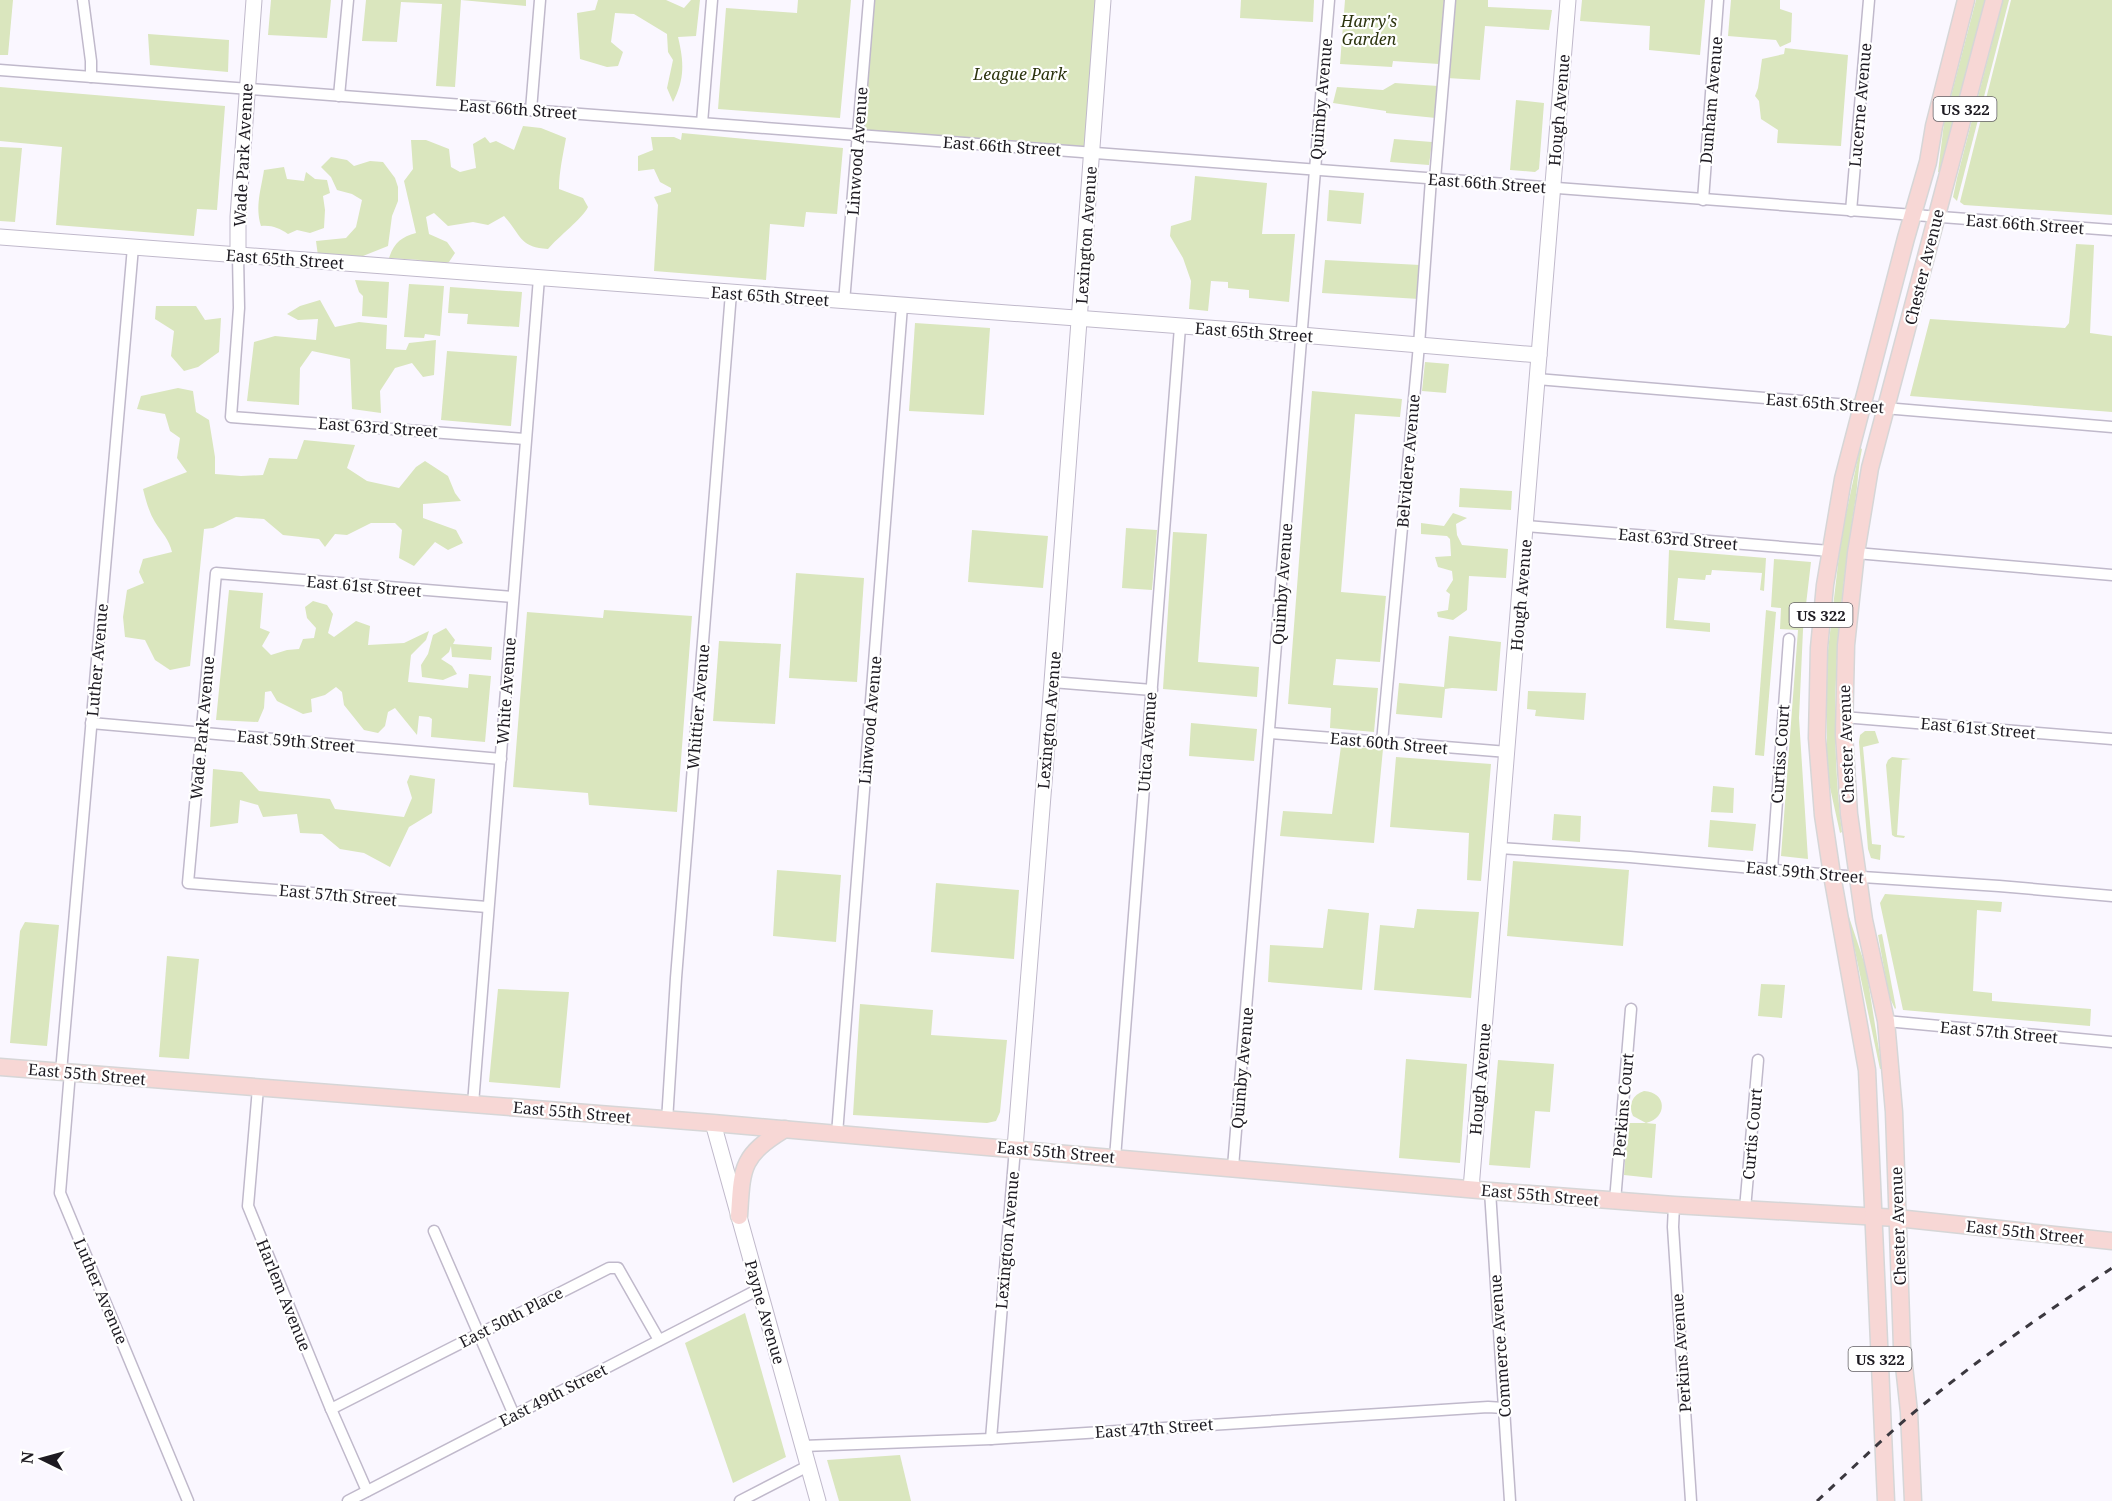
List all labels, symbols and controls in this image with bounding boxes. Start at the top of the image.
park label: Harry's Garden [1340,10,1397,50]
street label: Dunham Avenue [1694,35,1728,165]
street label: Quimby Avenue [1305,37,1337,161]
street label: Lucerne Avenue [1844,42,1876,168]
street label: Hough Avenue [1543,53,1575,167]
park label: League Park [972,63,1068,85]
street label: Wade Park Avenue [228,82,258,228]
street label: Linwood Avenue [842,86,872,216]
street label: East 66th Street [458,94,578,124]
road number: US 322 [1934,97,1996,121]
street label: East 66th Street [942,131,1062,161]
street label: Lexington Avenue [1070,165,1102,305]
street label: East 66th Street [1427,168,1547,198]
street label: Chester Avenue [1899,207,1949,327]
street label: East 66th Street [1965,209,2085,239]
street label: East 65th Street [225,244,345,274]
street label: East 65th Street [710,281,830,311]
street label: East 65th Street [1194,317,1314,347]
street label: East 65th Street [1765,388,1885,418]
street label: Belvidere Avenue [1391,393,1425,529]
street label: East 63rd Street [317,412,439,442]
street label: Quimby Avenue [1267,522,1297,646]
street label: East 63rd Street [1617,523,1739,555]
street label: Hough Avenue [1505,538,1537,652]
street label: East 61st Street [306,570,423,602]
street label: Luther Avenue [81,603,113,717]
road number: US 322 [1790,603,1852,627]
street label: White Avenue [491,637,521,745]
street label: Whittier Avenue [682,643,714,771]
street label: Lexington Avenue [1032,650,1066,790]
street label: Wade Park Avenue [185,655,219,801]
street label: Linwood Avenue [853,655,887,785]
street label: Chester Avenue [1833,684,1859,804]
street label: Utica Avenue [1133,691,1161,793]
street label: Curtiss Court [1766,703,1794,804]
street label: East 61st Street [1920,712,2037,744]
street label: East 59th Street [236,725,356,757]
street label: East 60th Street [1329,727,1449,759]
street label: East 59th Street [1745,856,1865,888]
street label: East 57th Street [278,879,398,911]
street label: Quimby Avenue [1226,1006,1258,1130]
street label: East 57th Street [1939,1016,2059,1048]
street label: Hough Avenue [1464,1022,1496,1136]
street label: Perkins Court [1607,1052,1639,1158]
street label: East 55th Street [27,1058,147,1090]
street label: Curtis Court [1737,1087,1767,1181]
street label: East 55th Street [512,1096,632,1128]
street label: East 55th Street [996,1136,1116,1168]
street label: Chester Avenue [1885,1166,1911,1286]
street label: Lexington Avenue [990,1170,1024,1310]
street label: East 55th Street [1480,1179,1600,1211]
street label: East 55th Street [1965,1215,2085,1249]
street label: Luther Avenue [69,1235,133,1347]
street label: Harlem Avenue [251,1236,317,1354]
street label: Payne Avenue [740,1257,790,1367]
street label: Commerce Avenue [1484,1274,1516,1418]
street label: East 50th Place [455,1281,567,1353]
street label: Perkins Avenue [1666,1293,1696,1413]
road number: US 322 [1848,1347,1912,1371]
street label: East 49th Street [495,1358,611,1432]
street label: East 47th Street [1094,1413,1214,1443]
north arrow [12,1429,72,1489]
text: N [16,1450,39,1465]

